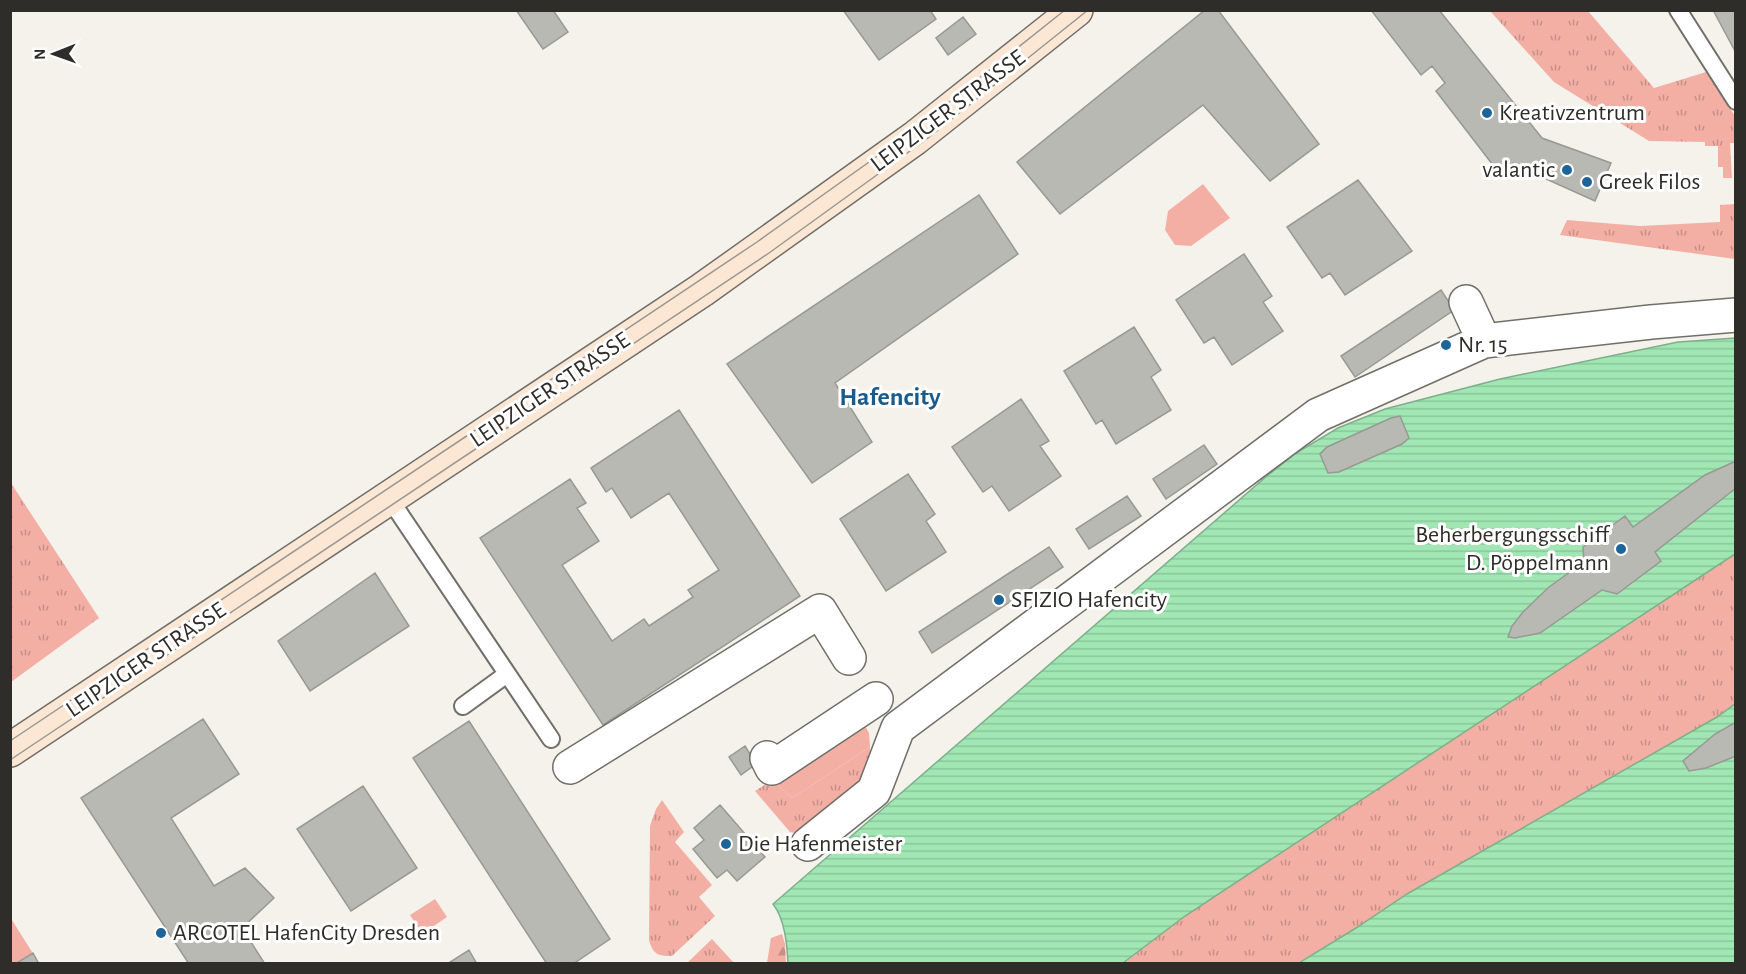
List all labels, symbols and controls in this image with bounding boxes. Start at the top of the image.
north arrow [24,24,84,84]
street label: LEIPZIGER STRASSE [866,45,1030,177]
text: N [32,49,48,60]
place label: Kreativzentrum [1499,101,1645,125]
marker: Kreativzentrum [1480,106,1494,120]
place label: valantic [1482,158,1555,182]
marker: valantic [1560,163,1574,177]
place label: Greek Filos [1599,170,1701,194]
marker: Greek Filos [1580,175,1594,189]
street label: LEIPZIGER STRASSE [466,328,634,452]
place label: Nr. 15 [1458,333,1508,357]
marker: Nr. 15 [1439,338,1453,352]
district label: Hafencity [839,384,941,410]
place label: Beherbergungsschiff D. Pöppelmann [1415,523,1611,575]
marker: Beherbergungsschiff D. Pöppelmann [1614,542,1628,556]
place label: SFIZIO Hafencity [1011,588,1167,612]
marker: SFIZIO Hafencity [992,593,1006,607]
street label: LEIPZIGER STRASSE [62,598,230,722]
place label: Die Hafenmeister [738,832,903,856]
marker: Die Hafenmeister [719,837,733,851]
place label: ARCOTEL HafenCity Dresden [173,921,440,945]
marker: ARCOTEL HafenCity Dresden [154,926,168,940]

